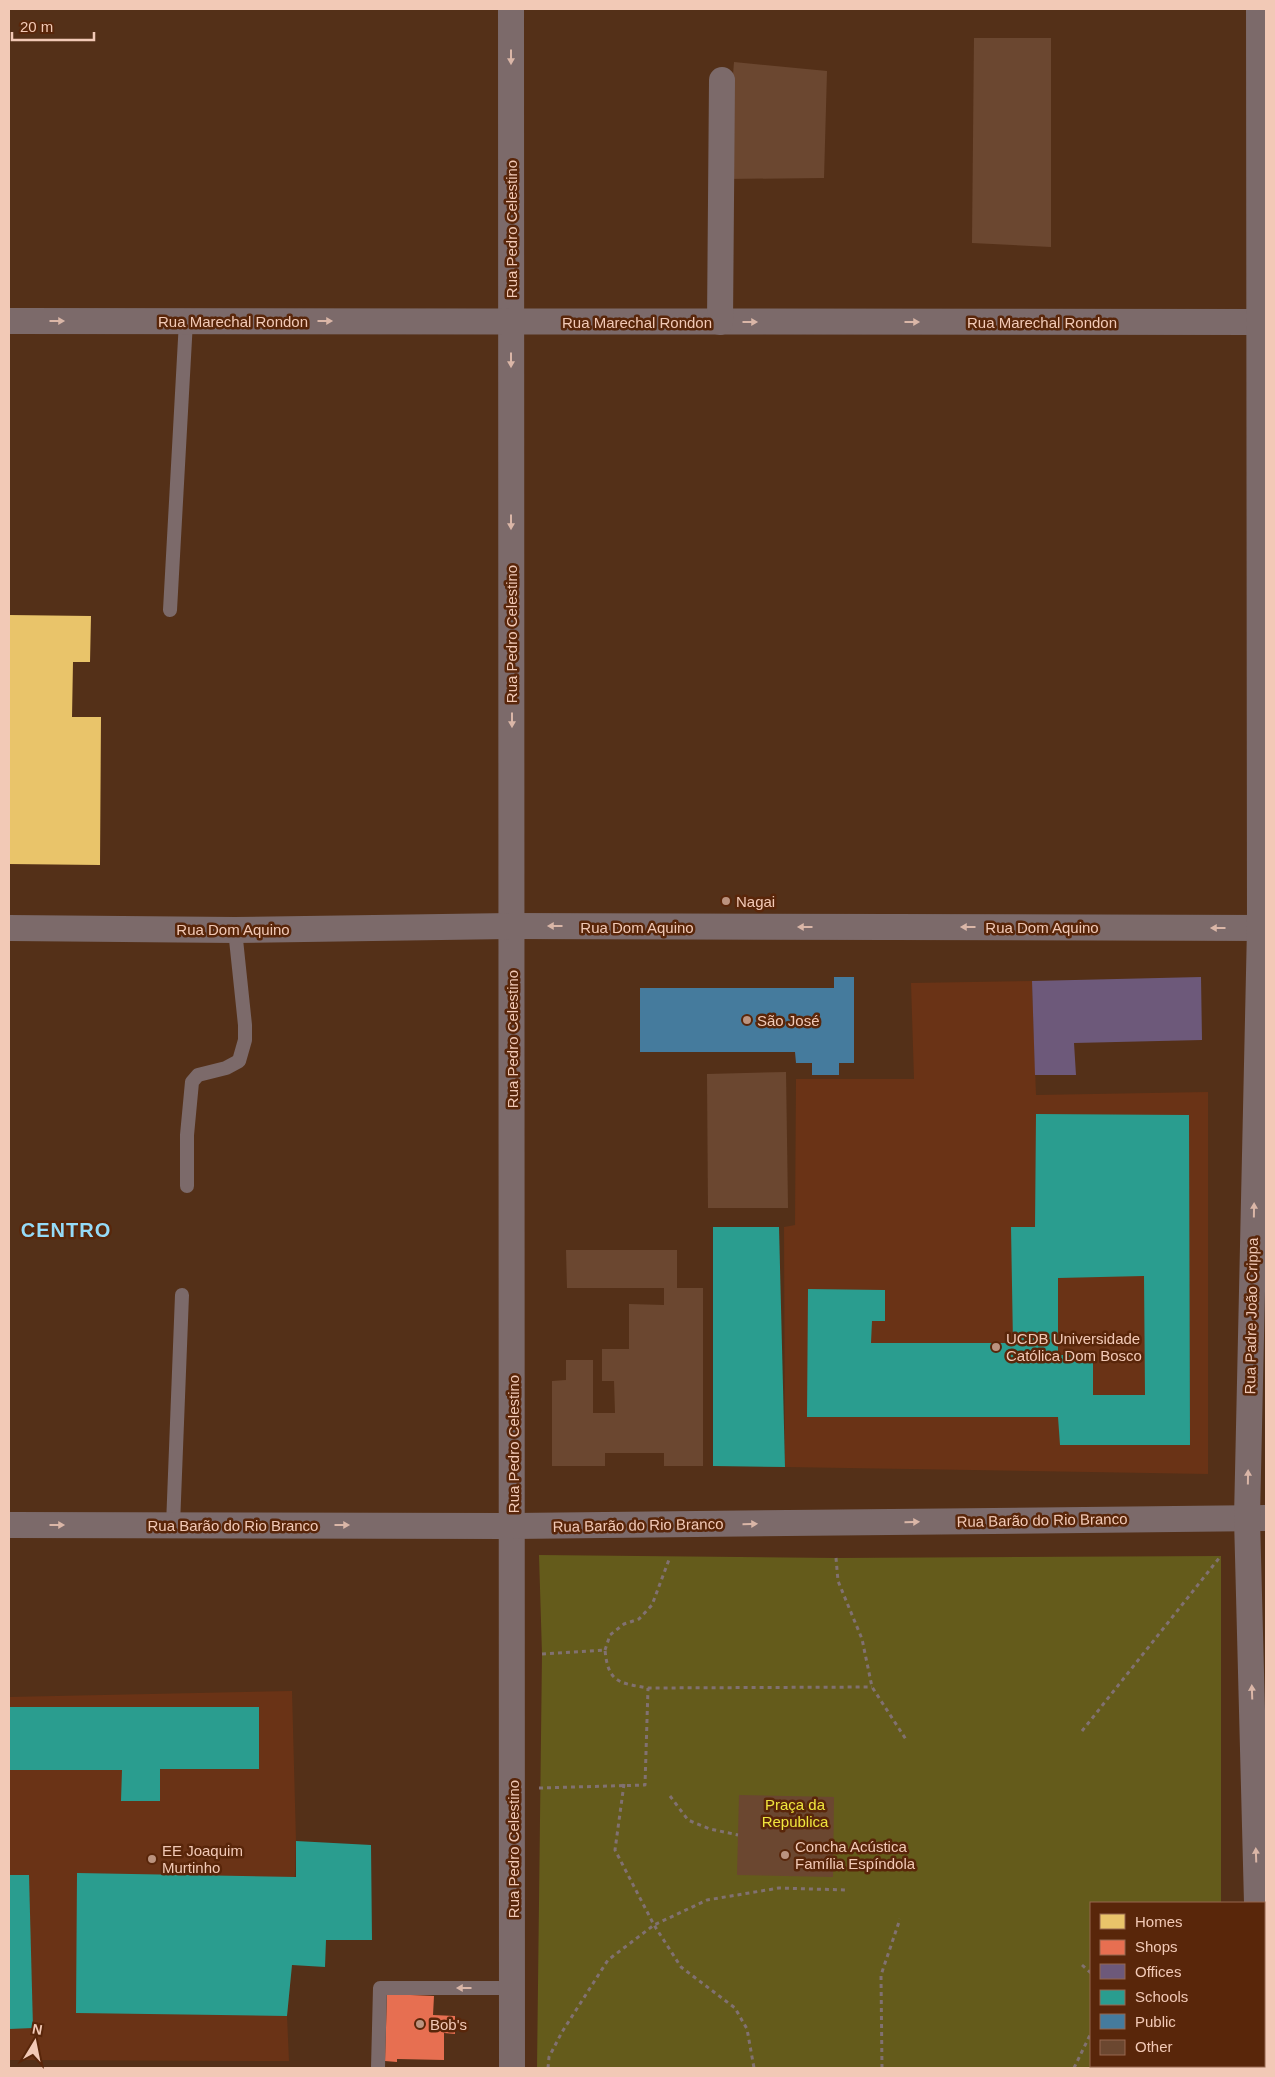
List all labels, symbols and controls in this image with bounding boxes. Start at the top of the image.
scale bar [12,10,95,42]
text: 20 m [20,18,53,35]
one-way arrow [507,50,515,66]
street label: Rua Pedro Celestino [503,160,520,298]
street label: Rua Marechal Rondon [158,313,308,330]
street label: Rua Marechal Rondon [562,314,712,331]
street label: Rua Marechal Rondon [967,314,1117,331]
one-way arrow [50,317,66,325]
one-way arrow [317,317,333,325]
one-way arrow [742,318,758,326]
one-way arrow [905,318,921,326]
one-way arrow [507,352,515,368]
one-way arrow [507,515,515,531]
street label: Rua Pedro Celestino [503,565,520,703]
one-way arrow [508,712,516,728]
place label: Nagai [736,893,775,910]
marker: Nagai [720,895,732,907]
street label: Rua Dom Aquino [580,919,694,936]
street label: Rua Dom Aquino [985,919,1099,936]
street label: Rua Dom Aquino [176,921,290,938]
one-way arrow [547,922,563,930]
one-way arrow [797,923,813,931]
one-way arrow [959,923,975,931]
one-way arrow [1209,924,1225,932]
street label: Rua Pedro Celestino [504,970,521,1108]
place label: São José [757,1012,820,1029]
marker: São José [741,1014,753,1026]
one-way arrow [1250,1201,1258,1217]
district label: CENTRO [21,1219,111,1241]
street label: Rua Padre João Crippa [1241,1237,1261,1395]
place label: UCDB Universidade Católica Dom Bosco [1006,1330,1142,1364]
marker: UCDB Universidade Católica Dom Bosco [990,1341,1002,1353]
street label: Rua Pedro Celestino [505,1375,522,1513]
one-way arrow [1244,1469,1252,1485]
street label: Rua Barão do Rio Branco [956,1510,1128,1530]
street label: Rua Barão do Rio Branco [552,1515,724,1535]
street label: Rua Barão do Rio Branco [148,1517,318,1534]
one-way arrow [905,1518,921,1526]
one-way arrow [742,1520,758,1528]
one-way arrow [50,1521,66,1529]
one-way arrow [335,1522,351,1530]
one-way arrow [1247,1684,1255,1700]
street label: Rua Pedro Celestino [505,1780,522,1918]
park label: Praça da Republica [762,1796,829,1830]
place label: Concha Acústica Família Espíndola [795,1838,916,1872]
place label: EE Joaquim Murtinho [162,1842,243,1876]
one-way arrow [1252,1846,1260,1862]
marker: Concha Acústica Família Espíndola [779,1849,791,1861]
marker: EE Joaquim Murtinho [146,1853,158,1865]
legend [1090,1902,1265,2067]
text: Homes [1135,1913,1183,1930]
text: Shops [1135,1938,1178,1955]
text: Offices [1135,1963,1181,1980]
one-way arrow [456,1984,472,1992]
text: Schools [1135,1988,1188,2005]
text: Public [1135,2013,1176,2030]
place label: Bob's [430,2016,467,2033]
north arrow [10,2017,60,2067]
marker: Bob's [414,2018,426,2030]
text: N [31,2020,44,2038]
text: Other [1135,2038,1173,2055]

